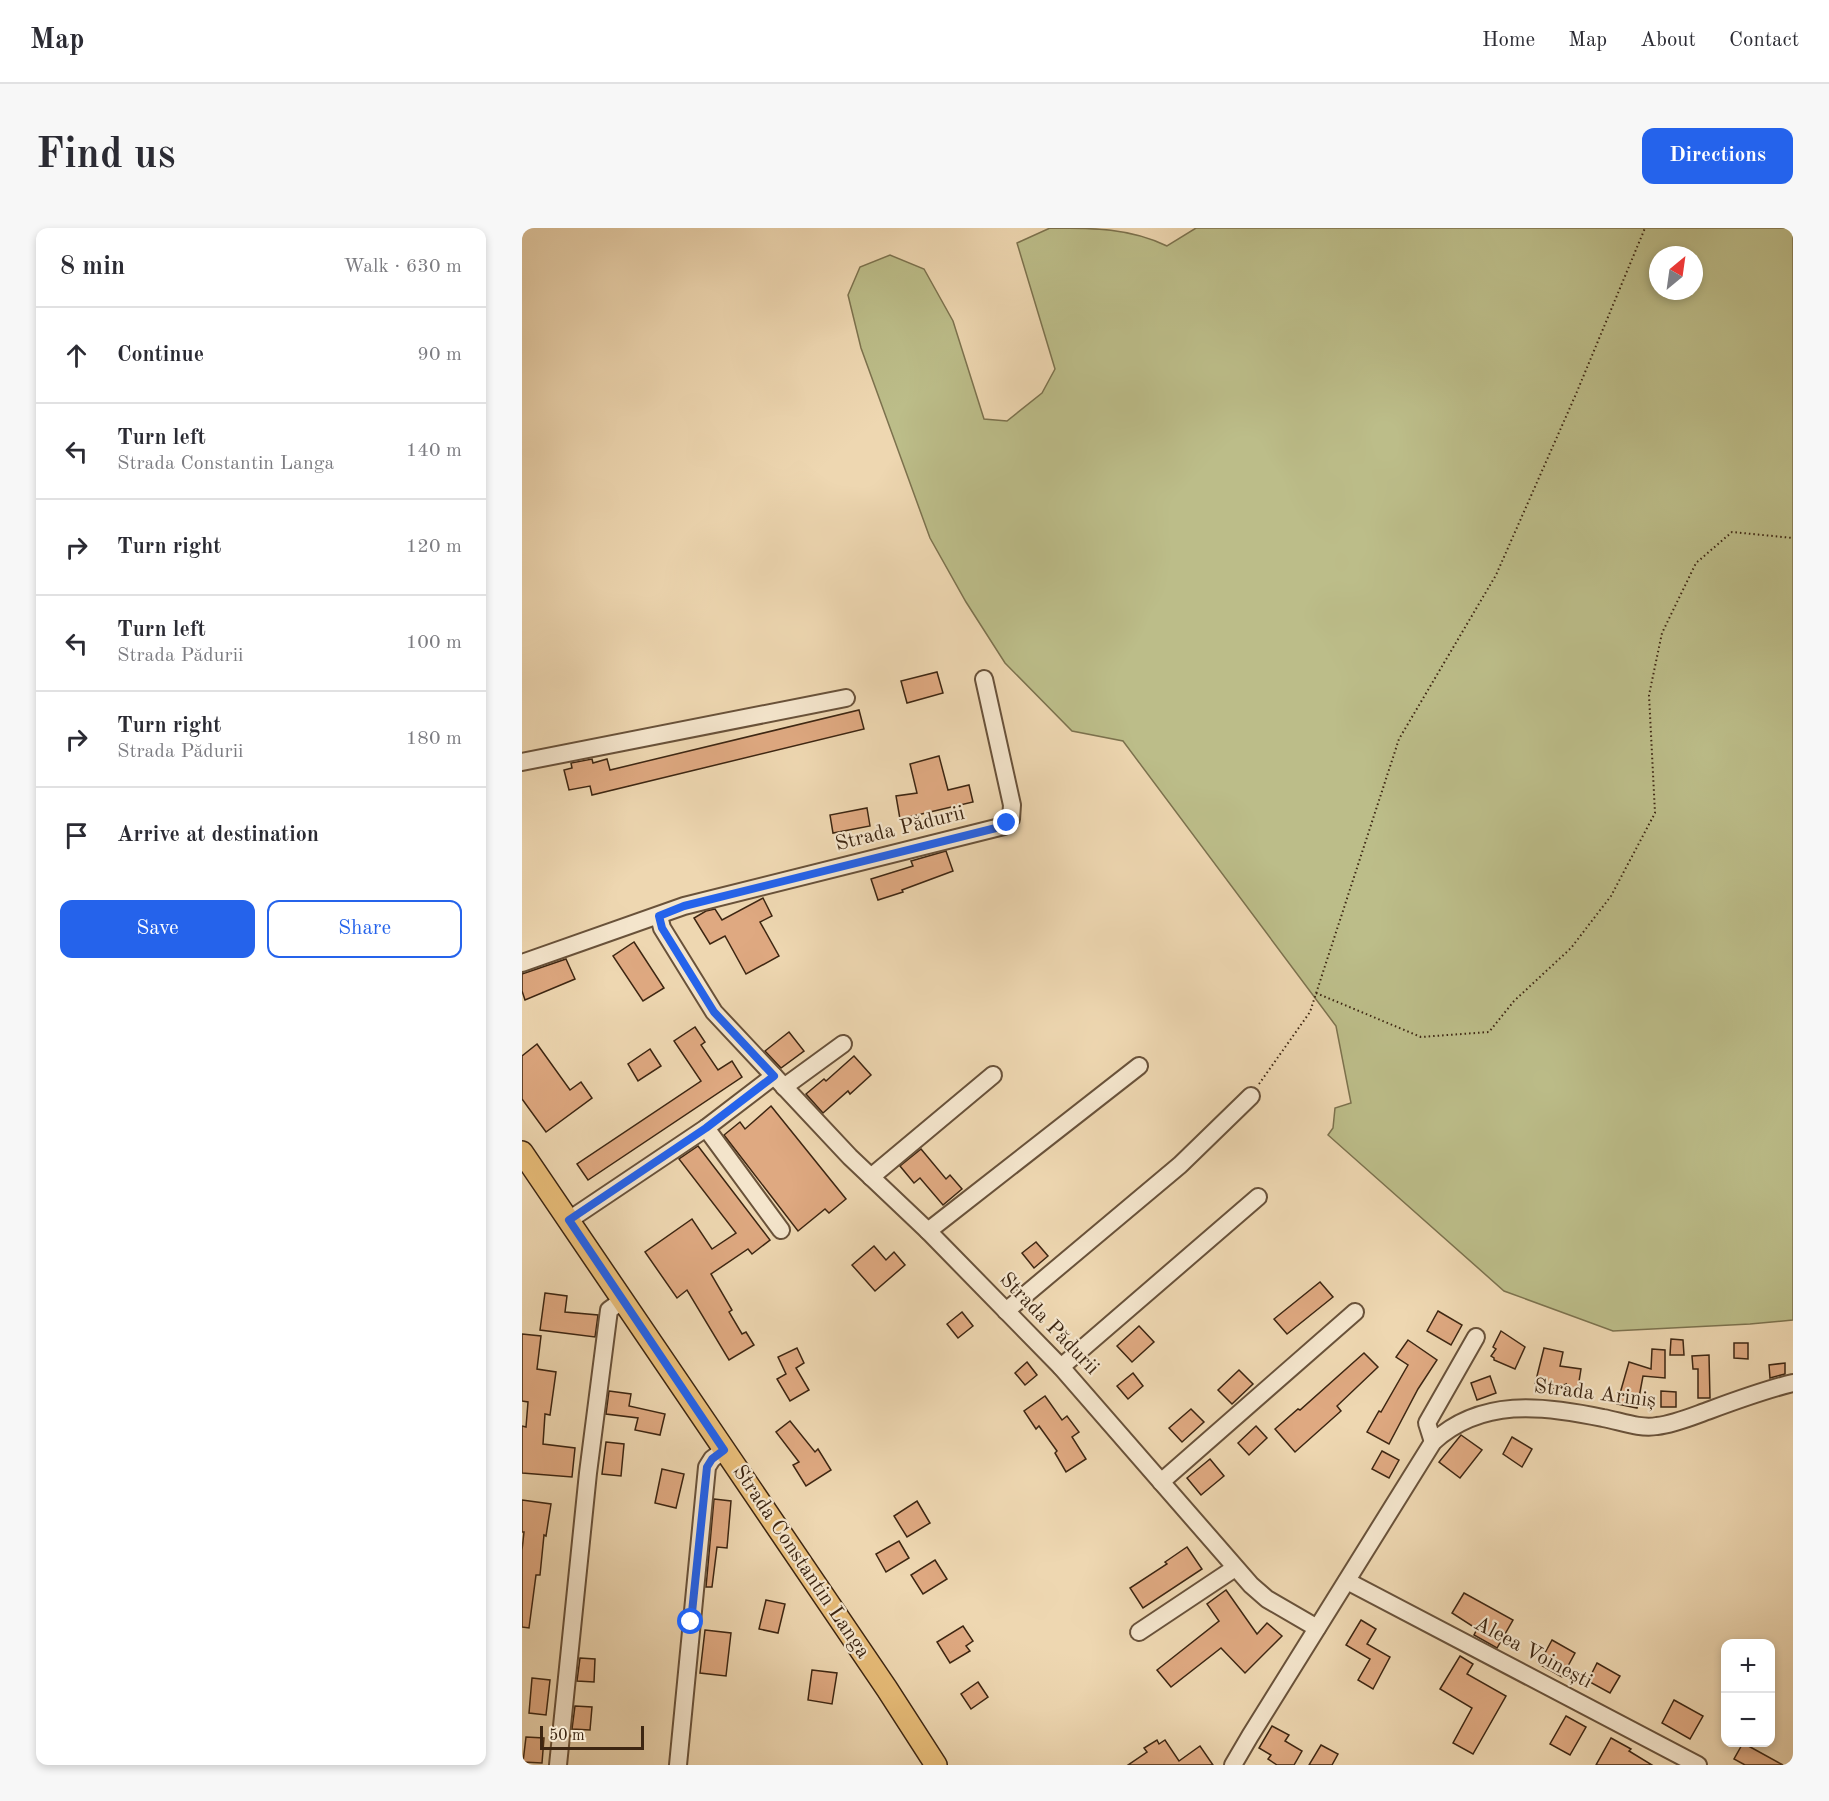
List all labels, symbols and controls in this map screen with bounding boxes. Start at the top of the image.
text: Map [30,27,84,55]
text: Home [1482,30,1535,51]
text: Map [1568,30,1607,51]
text: About [1640,30,1696,51]
text: Contact [1729,30,1799,51]
button: Directions [1642,128,1793,184]
text: Find us [36,135,175,177]
north arrow [1649,246,1703,300]
text: 8 min [60,254,125,280]
text: Walk · 630 m [343,257,462,277]
icon: ahead [60,339,93,372]
text: Continue [117,344,204,366]
text: 90 m [417,345,462,365]
text: Turn left [117,427,206,449]
icon: left [60,435,93,468]
text: 140 m [406,441,462,461]
text: Strada Constantin Langa [117,454,334,474]
icon: right [60,531,93,564]
text: Turn right [117,536,221,558]
text: 120 m [406,537,462,557]
text: Turn left [117,619,206,641]
icon: left [60,627,93,660]
text: 100 m [406,633,462,653]
text: Strada Pădurii [117,646,243,666]
text: Turn right [117,715,221,737]
icon: right [60,723,93,756]
text: 180 m [406,729,462,749]
text: Strada Pădurii [117,742,243,762]
street label: Strada Pădurii [833,803,967,855]
route end [993,809,1019,835]
icon: arrive [60,819,93,852]
text: Arrive at destination [117,824,319,846]
button: Save [60,900,255,958]
button: Share [267,900,462,958]
street label: Strada Pădurii [995,1269,1103,1379]
street label: Strada Ariniș [1533,1376,1657,1413]
street label: Strada Constantin Langa [728,1461,874,1663]
route start [677,1608,703,1634]
street label: Aleea Voinești [1470,1613,1596,1694]
map controls [1721,1639,1775,1747]
button: + [1721,1639,1775,1693]
button: − [1721,1693,1775,1747]
scale bar [540,1723,644,1750]
text: 50 m [549,1728,585,1744]

